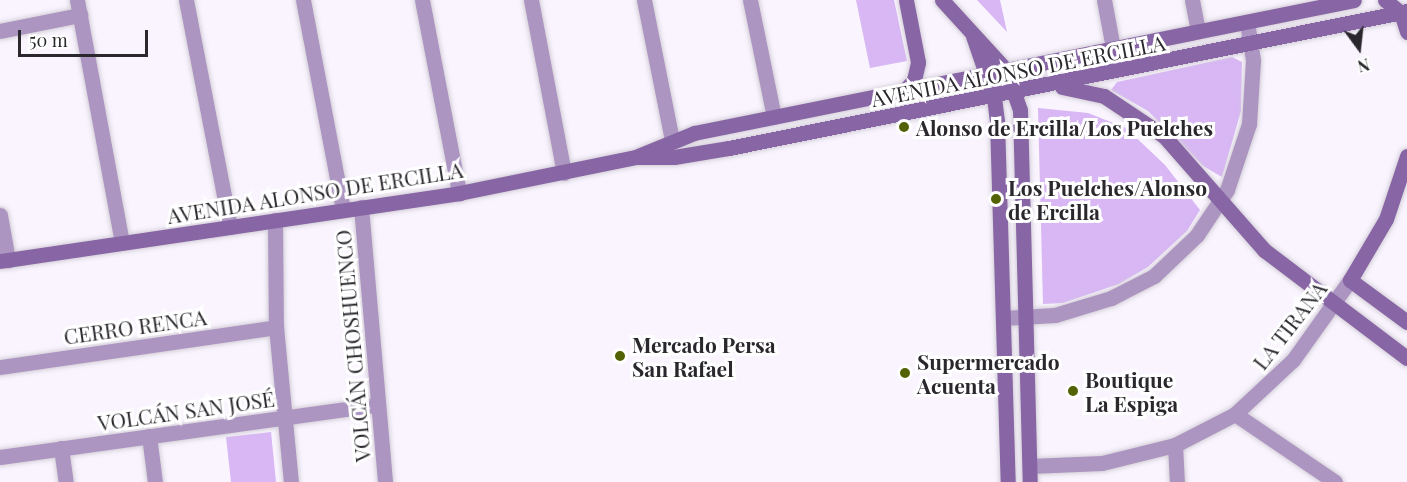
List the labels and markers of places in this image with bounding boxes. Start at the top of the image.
place label: Alonso de Ercilla/Los Puelches [916,114,1213,140]
marker: Alonso de Ercilla/Los Puelches [897,120,911,134]
place label: Los Puelches/Alonso de Ercilla [1008,174,1207,224]
marker: Los Puelches/Alonso de Ercilla [989,192,1003,206]
place label: Mercado Persa San Rafael [632,331,776,381]
place label: Supermercado Acuenta [917,348,1060,398]
marker: Mercado Persa San Rafael [613,349,627,363]
marker: Supermercado Acuenta [898,366,912,380]
place label: Boutique La Espiga [1085,366,1178,416]
marker: Boutique La Espiga [1066,384,1080,398]

